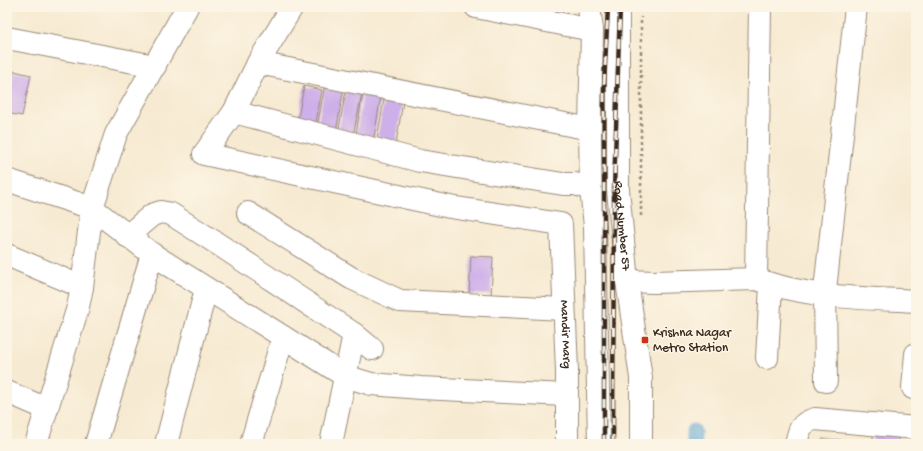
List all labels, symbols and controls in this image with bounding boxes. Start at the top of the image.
street label: Road Number 57 [610,181,634,273]
street label: Mandir Marg [557,300,574,369]
place label: Krishna Nagar Metro Station [653,326,732,356]
marker: Krishna Nagar Metro Station [640,335,650,345]

